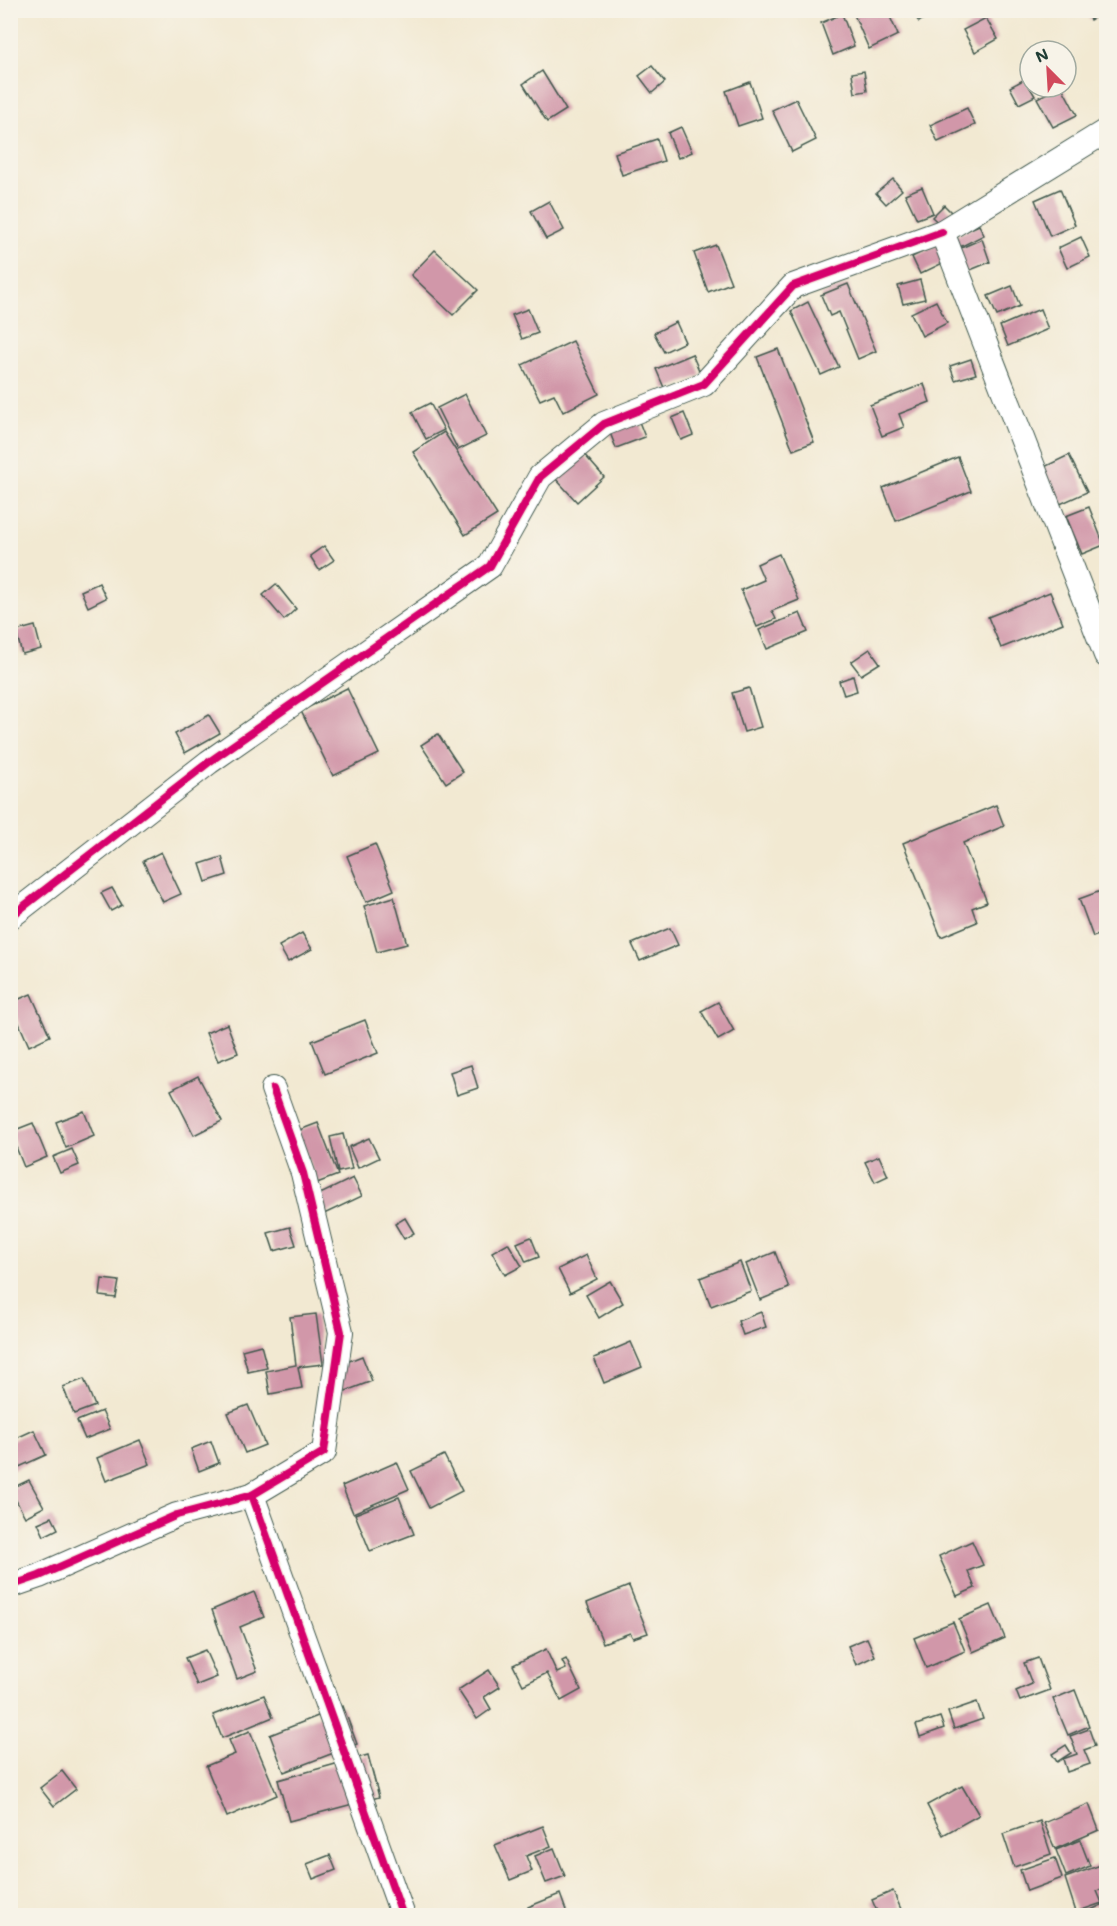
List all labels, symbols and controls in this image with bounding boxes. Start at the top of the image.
north arrow [1018,39,1078,99]
text: N [1032,43,1052,67]

